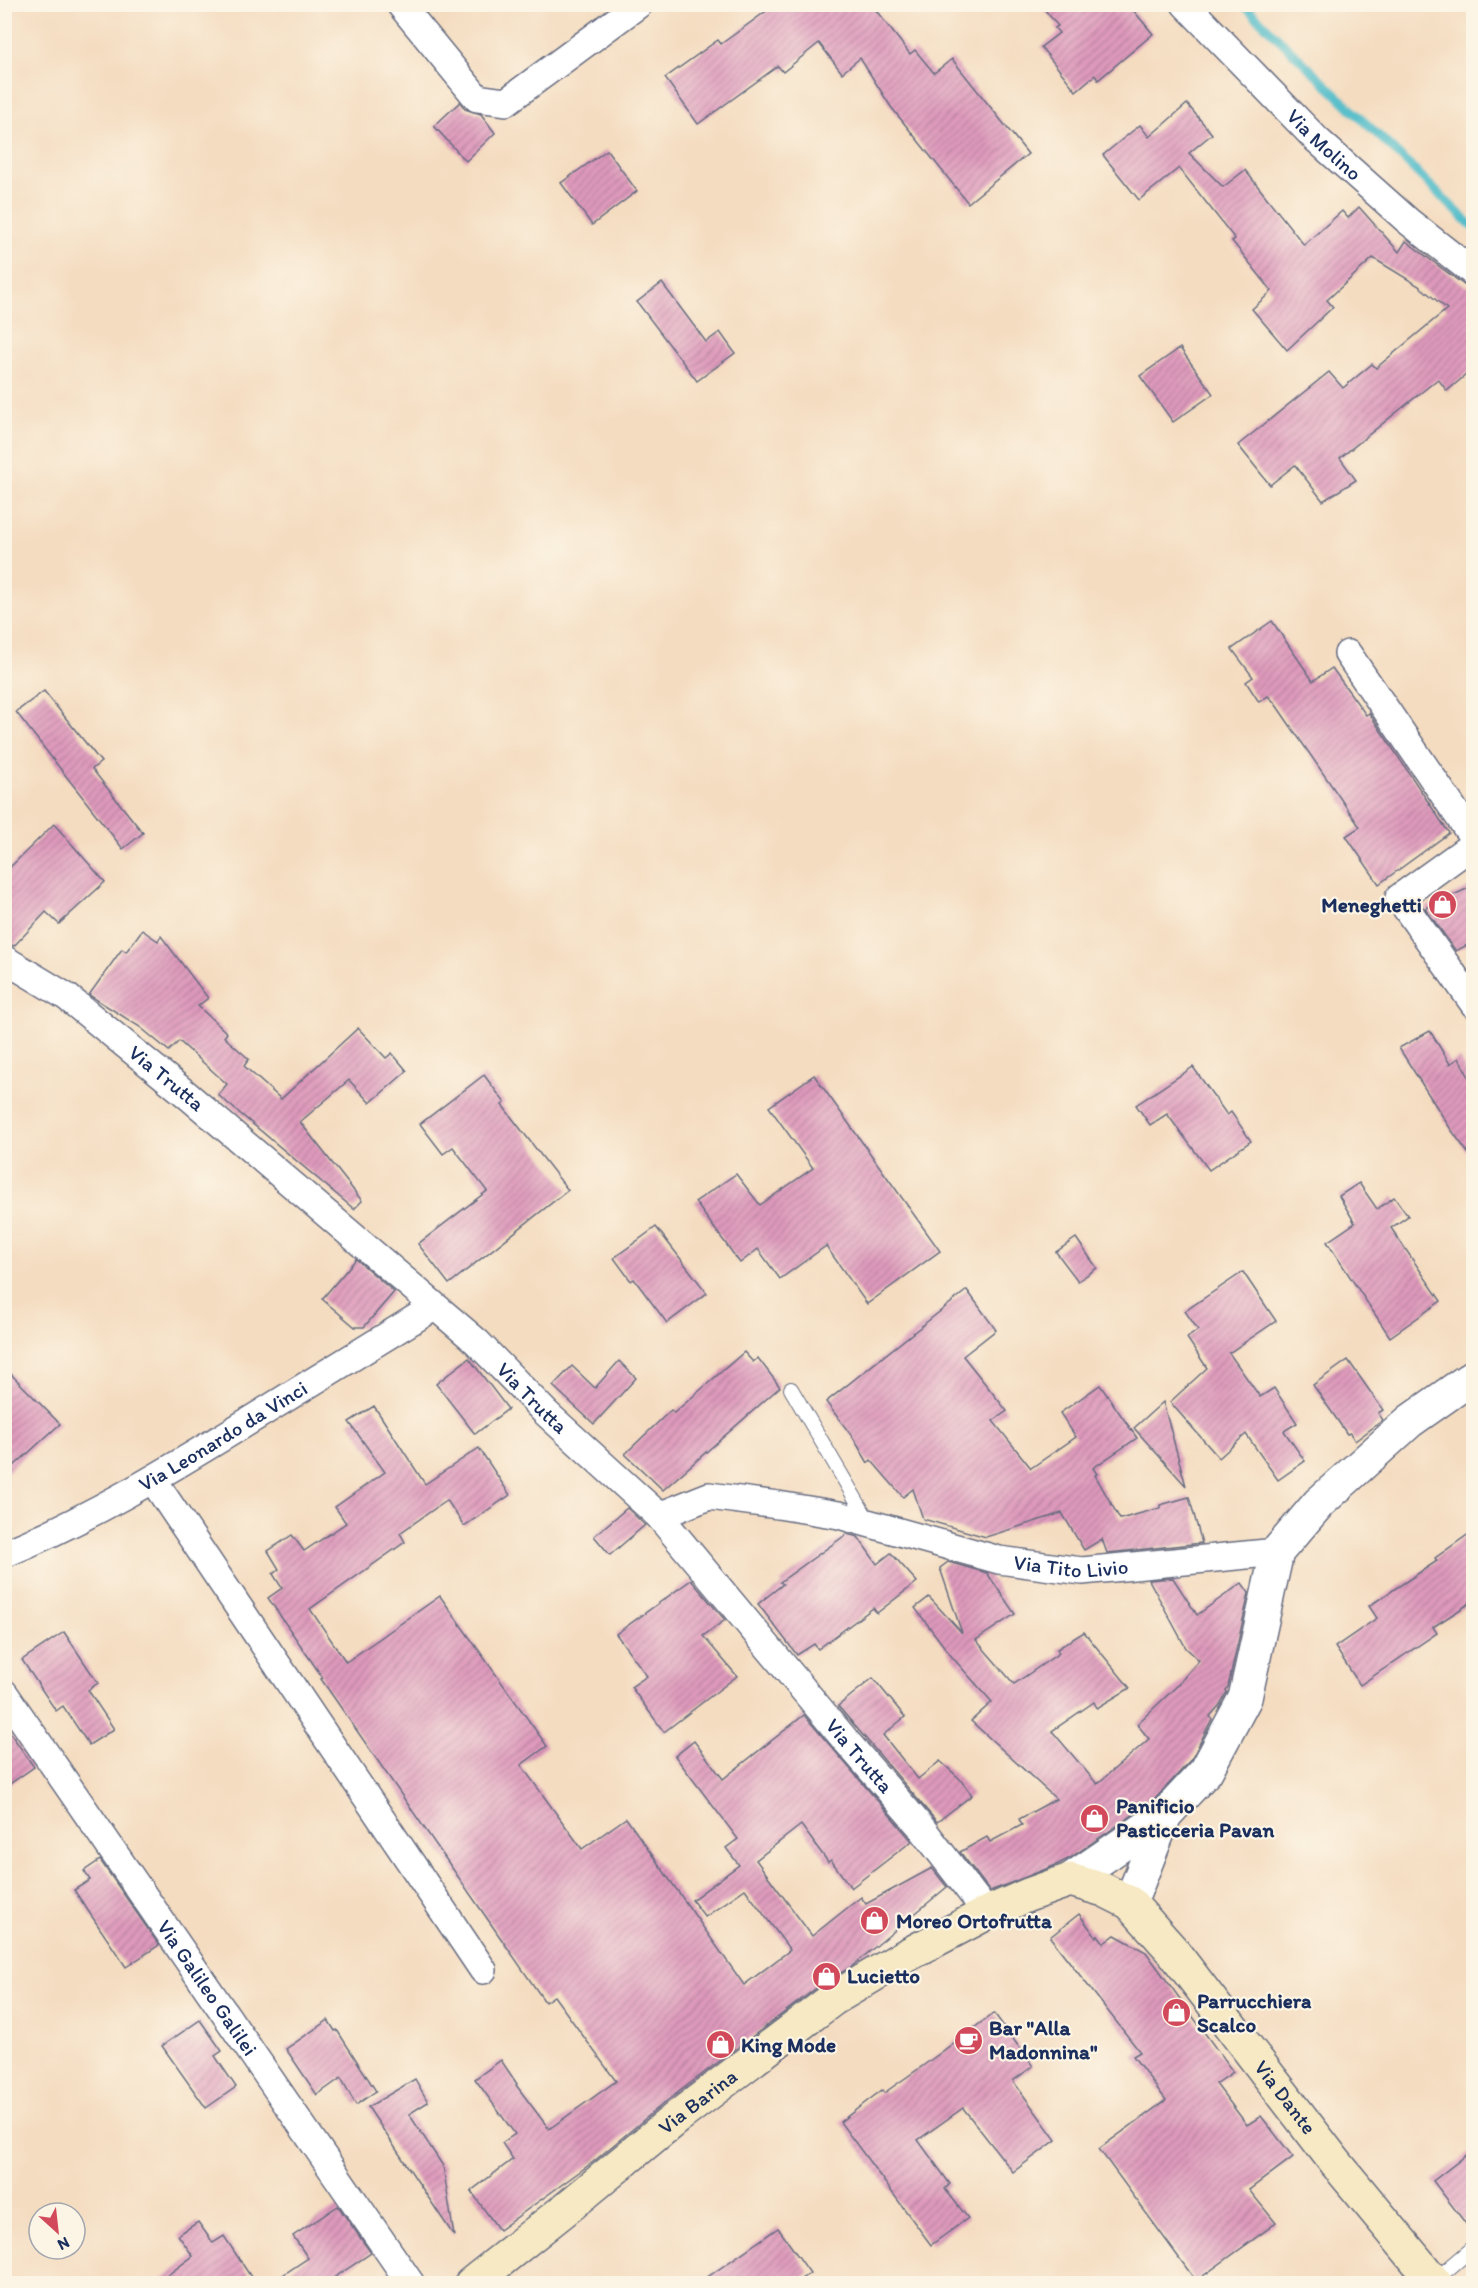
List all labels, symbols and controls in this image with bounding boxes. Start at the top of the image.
street label: Via Molino [1282,103,1367,186]
shop icon: Meneghetti [1427,889,1459,921]
place label: Meneghetti [1321,892,1422,918]
street label: Via Trutta [124,1039,210,1116]
street label: Via Trutta [492,1357,573,1439]
street label: Via Leonardo da Vinci [134,1375,312,1496]
street label: Via Tito Livio [1012,1549,1129,1583]
street label: Via Trutta [821,1713,899,1798]
place label: Panificio Pasticceria Pavan [1116,1793,1275,1842]
shop icon: Panificio Pasticceria Pavan [1079,1802,1111,1834]
shop icon: Moreo Ortofrutta [859,1905,891,1937]
place label: Moreo Ortofrutta [896,1908,1053,1933]
street label: Via Galileo Galilei [152,1915,263,2060]
shop icon: Lucietto [810,1960,842,1992]
place label: Lucietto [847,1963,920,1988]
place label: Parrucchiera Scalco [1197,1988,1312,2037]
shop icon: Parrucchiera Scalco [1160,1997,1192,2029]
place label: Bar "Alla Madonnina" [989,2015,1098,2064]
cafe icon: Bar "Alla Madonnina" [952,2024,984,2056]
shop icon: King Mode [704,2029,736,2061]
place label: King Mode [741,2032,836,2058]
street label: Via Dante [1249,2055,1322,2139]
street label: Via Barina [653,2063,742,2139]
north arrow [27,2201,87,2261]
text: N [54,2233,73,2255]

